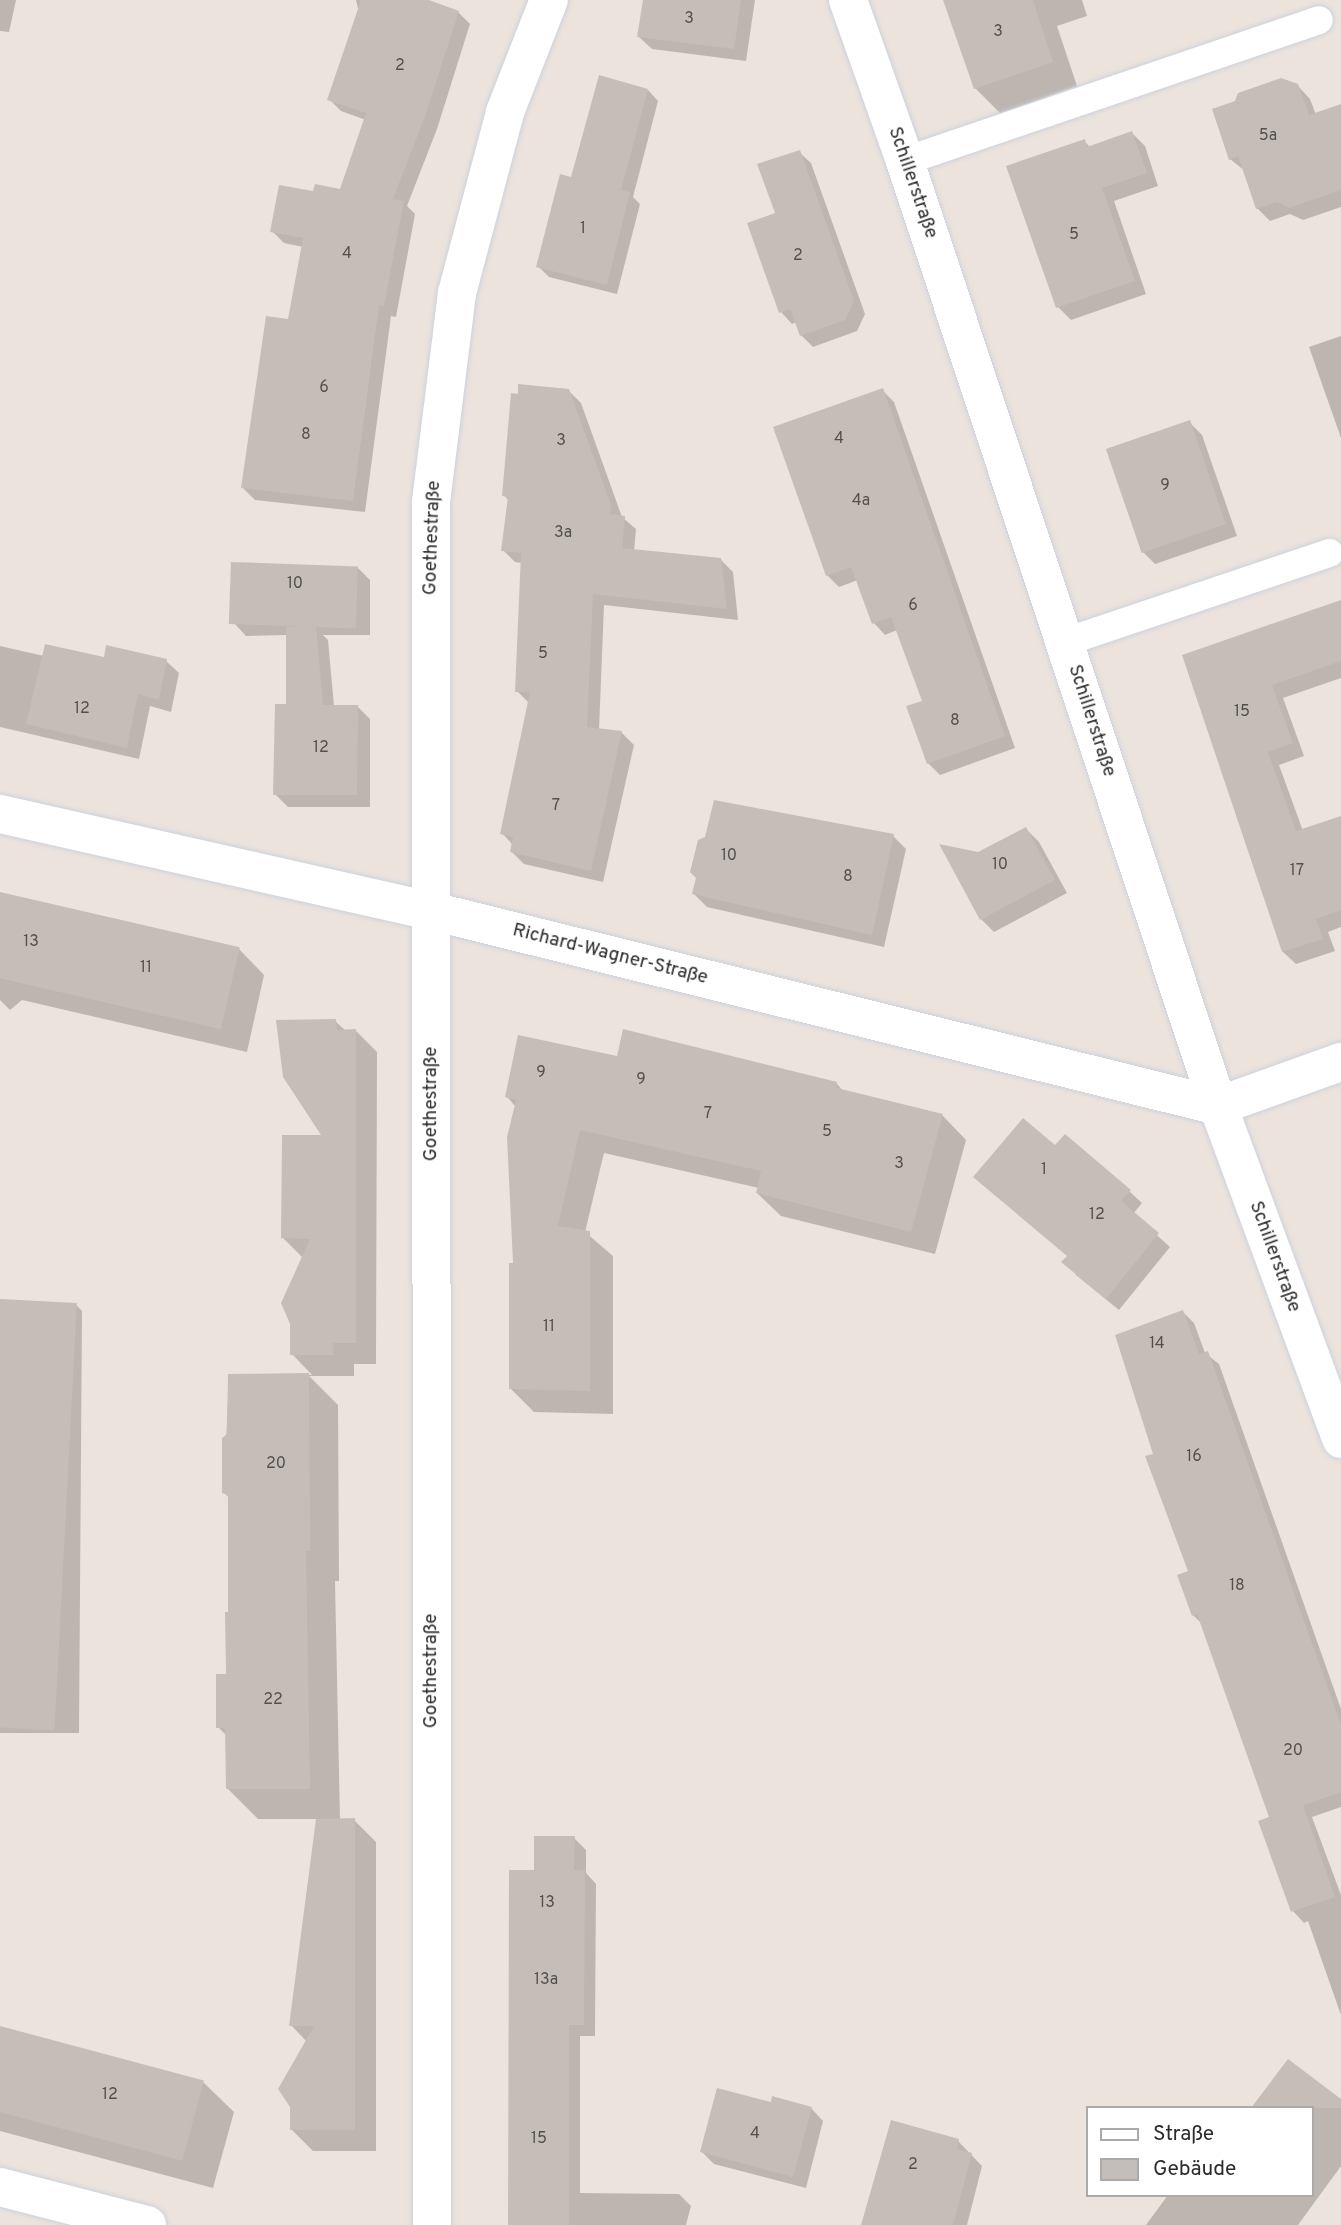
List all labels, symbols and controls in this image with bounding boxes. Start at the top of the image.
house number: 3 [684,9,694,29]
house number: 3 [993,22,1003,42]
house number: 2 [395,56,405,76]
street label: Schillerstraße [882,124,942,242]
house number: 5a [1259,126,1277,146]
house number: 1 [580,219,586,239]
house number: 5 [1069,225,1079,245]
house number: 4 [342,244,352,264]
house number: 2 [793,246,803,266]
house number: 6 [319,378,329,398]
house number: 8 [301,425,311,445]
house number: 4 [834,429,844,449]
house number: 3 [556,431,566,451]
house number: 9 [1160,476,1170,496]
street label: Goethestraße [420,480,446,596]
house number: 4a [852,491,870,511]
house number: 3a [554,523,572,543]
house number: 10 [287,574,303,594]
house number: 6 [908,596,918,616]
house number: 5 [538,644,548,664]
street label: Schillerstraße [1062,662,1120,780]
house number: 12 [74,699,90,719]
house number: 15 [1234,702,1250,722]
house number: 8 [950,711,960,731]
house number: 12 [313,738,329,758]
house number: 7 [552,796,560,816]
house number: 10 [721,846,737,866]
house number: 10 [992,855,1008,875]
house number: 17 [1290,861,1304,881]
house number: 8 [843,867,853,887]
street label: Richard-Wagner-Straße [510,920,710,990]
house number: 13 [23,932,39,952]
house number: 11 [140,958,152,978]
street label: Goethestraße [421,1047,443,1161]
house number: 9 [536,1063,546,1083]
house number: 9 [636,1070,646,1090]
house number: 7 [704,1104,712,1124]
house number: 5 [822,1122,832,1142]
house number: 3 [894,1154,904,1174]
house number: 1 [1041,1160,1047,1180]
street label: Schillerstraße [1243,1198,1305,1316]
house number: 12 [1089,1205,1105,1225]
house number: 11 [543,1317,555,1337]
house number: 14 [1149,1334,1165,1354]
house number: 16 [1186,1447,1202,1467]
house number: 20 [266,1454,286,1474]
house number: 18 [1229,1576,1245,1596]
street label: Goethestraße [421,1614,443,1728]
house number: 22 [263,1690,283,1710]
house number: 20 [1283,1741,1303,1761]
house number: 13 [539,1893,555,1913]
house number: 13a [534,1970,558,1990]
house number: 12 [102,2085,118,2105]
legend [1086,2106,1313,2197]
text: Straße [1153,2121,1214,2148]
house number: 4 [750,2124,760,2144]
house number: 15 [531,2129,547,2149]
house number: 2 [908,2155,918,2175]
text: Gebäude [1153,2156,1236,2183]

